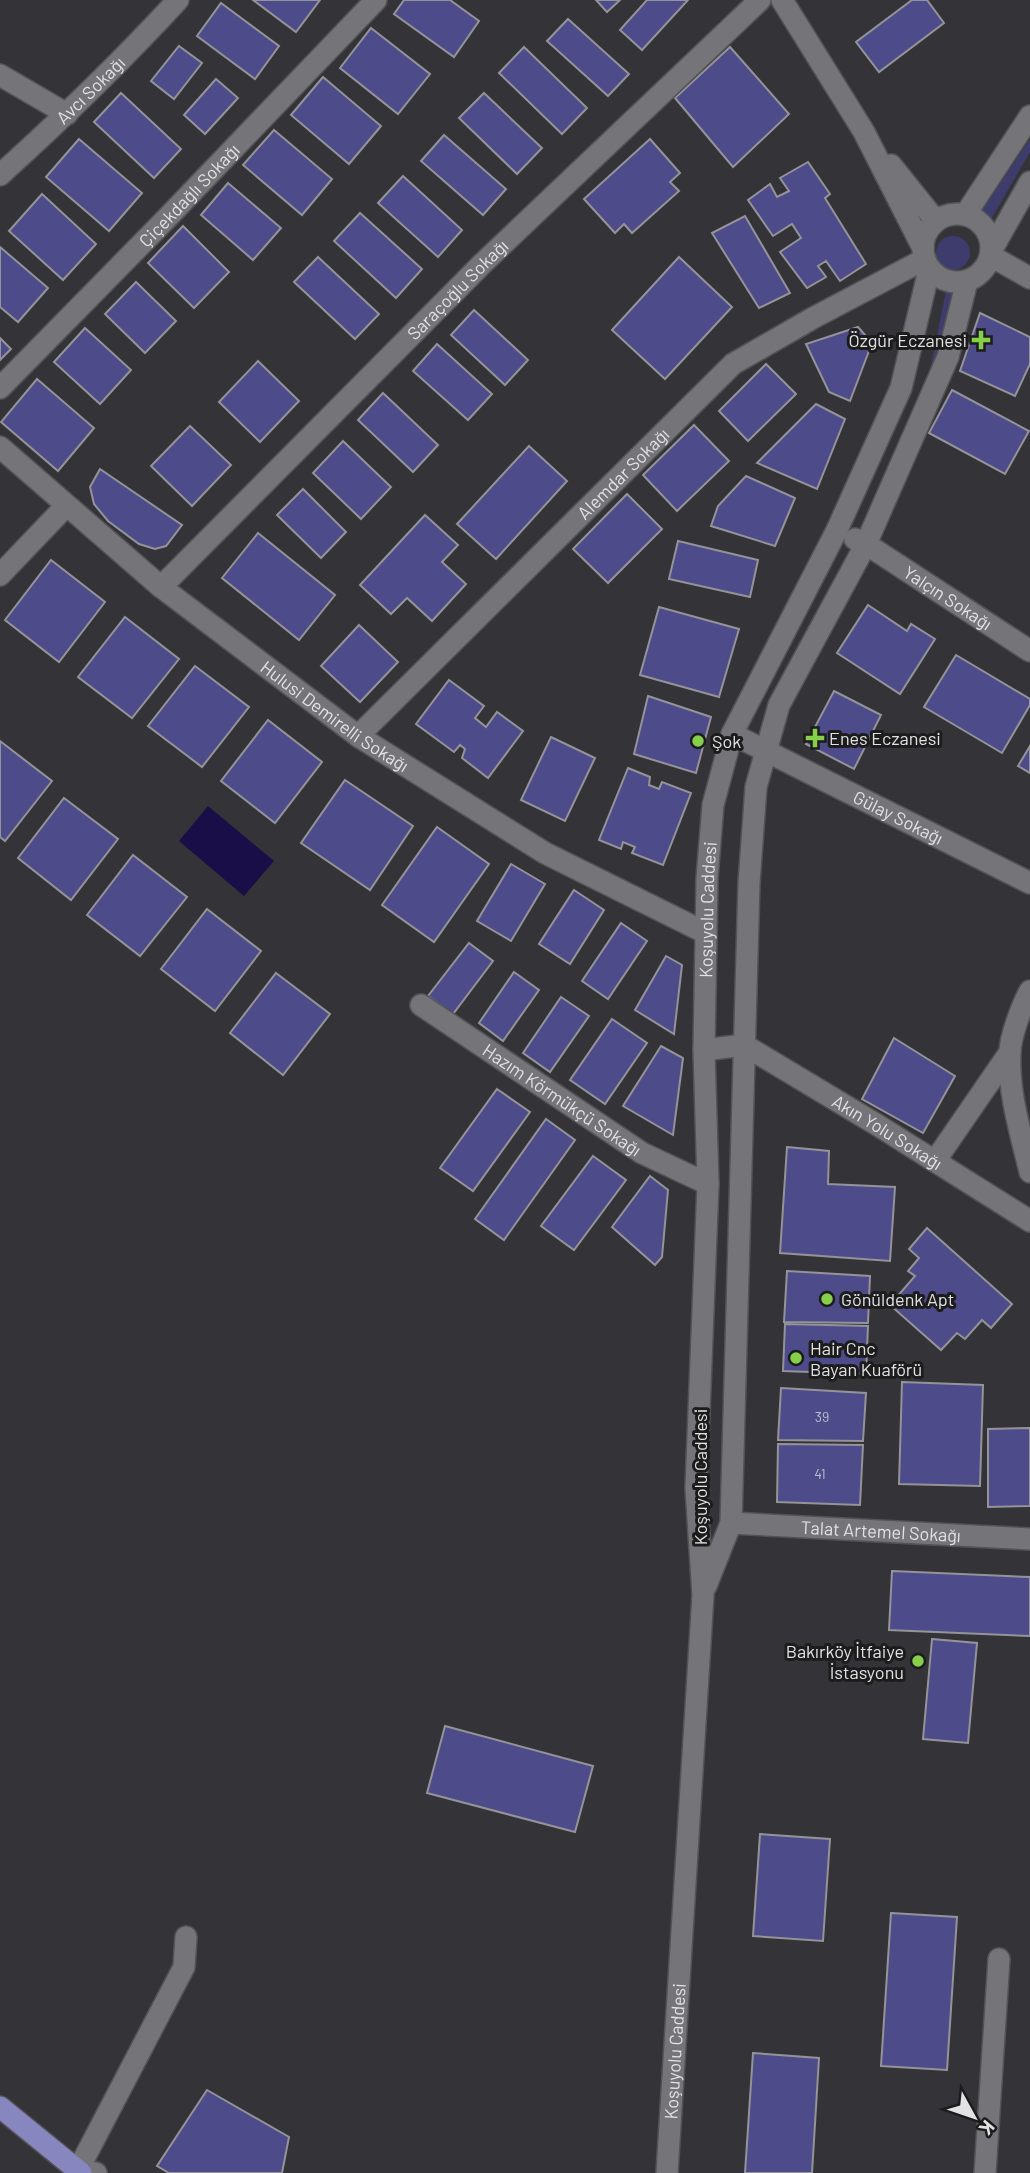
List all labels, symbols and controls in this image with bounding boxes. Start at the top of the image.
street label: Avcı Sokağı [51,52,129,128]
street label: Çiçekdağlı Sokağı [134,139,244,251]
street label: Saraçoğlu Sokağı [402,234,512,344]
place label: Özgür Eczanesi [849,329,967,351]
marker: Özgür Eczanesi [973,332,989,348]
street label: Alemdar Sokağı [572,423,673,524]
street label: Yalçın Sokağı [900,561,996,634]
street label: Hulusi Demirelli Sokağı [257,656,413,776]
place label: Enes Eczanesi [829,727,941,749]
place label: Şok [712,730,741,752]
marker: Enes Eczanesi [807,730,823,746]
marker: Şok [690,733,706,749]
street label: Gülay Sokağı [850,785,947,849]
street label: Koşuyolu Caddesi [694,841,721,978]
street label: Hazım Körmükçü Sokağı [479,1039,646,1161]
street label: Akın Yolu Sokağı [828,1090,947,1174]
place label: Gönüldenk Apt [841,1288,954,1310]
marker: Gönüldenk Apt [819,1291,835,1307]
place label: Hair Cnc Bayan Kuaförü [810,1337,922,1380]
marker: Hair Cnc Bayan Kuaförü [788,1350,804,1366]
house number: 39 [815,1408,829,1425]
street label: Koşuyolu Caddesi [689,1409,711,1545]
house number: 41 [814,1465,826,1482]
street label: Talat Artemel Sokağı [800,1516,961,1546]
place label: Bakırköy İtfaiye İstasyonu [786,1640,904,1683]
marker: Bakırköy İtfaiye İstasyonu [910,1653,926,1669]
street label: Koşuyolu Caddesi [659,1982,690,2120]
north arrow [939,2082,1009,2152]
text: K [975,2116,1000,2140]

